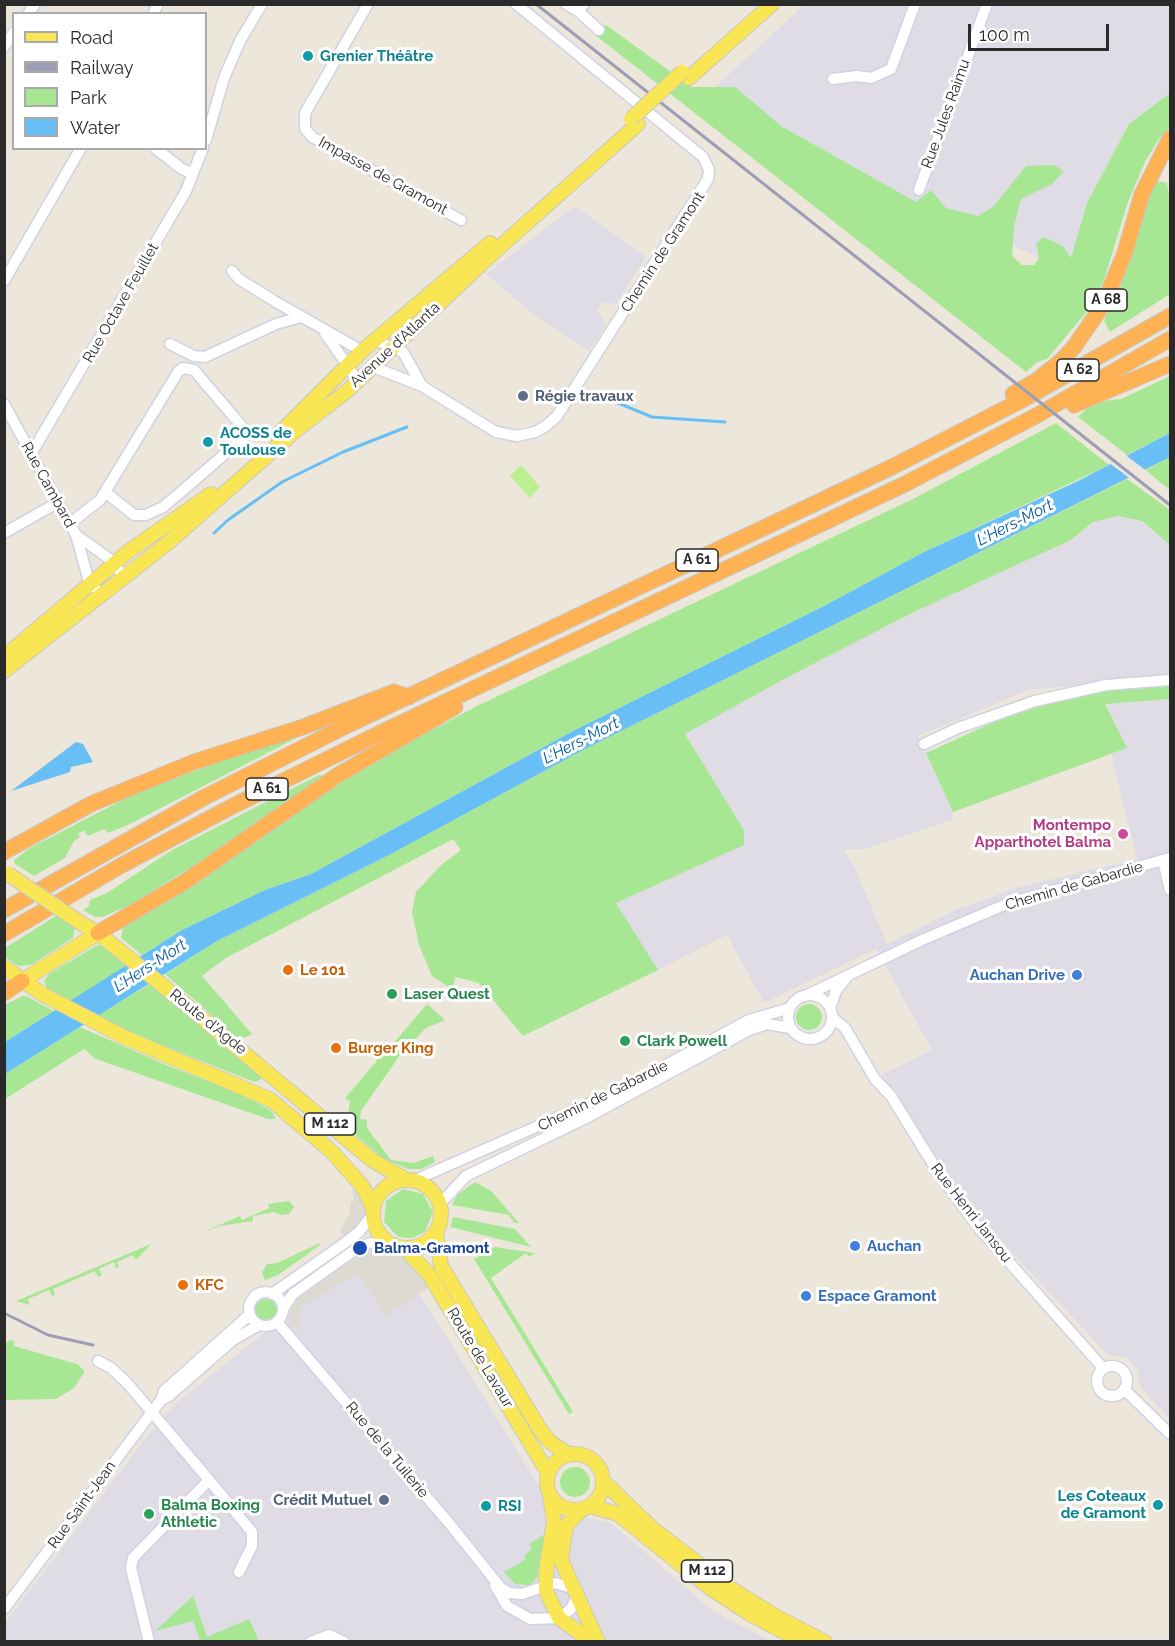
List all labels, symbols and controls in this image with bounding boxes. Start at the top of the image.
legend [12,12,207,150]
scale bar [971,12,1112,50]
text: 100 m [979,24,1030,45]
text: Road [70,27,113,48]
place label: Grenier Théâtre [320,47,433,65]
marker: Grenier Théâtre [301,49,315,63]
text: Railway [70,57,134,78]
street label: Rue Jules Raimu [918,57,974,171]
text: Park [70,87,107,108]
text: Water [70,117,120,138]
street label: Impasse de Gramont [315,133,451,219]
street label: Chemin de Gramont [617,188,709,316]
street label: Rue Octave Feuillet [79,240,163,366]
road number: A 68 [1085,289,1127,311]
street label: Avenue d'Atlanta [346,299,444,391]
road number: A 62 [1057,359,1099,381]
place label: Régie travaux [535,387,633,405]
marker: Régie travaux [516,389,530,403]
place label: ACOSS de Toulouse [220,424,292,459]
marker: ACOSS de Toulouse [201,435,215,449]
street label: Rue Cambard [17,439,79,531]
water label: L'Hers-Mort [974,496,1056,550]
road number: A 61 [676,549,718,571]
water label: L'Hers-Mort [540,714,622,768]
road number: A 61 [246,778,288,800]
place label: Montempo Apparthotel Balma [975,816,1111,851]
marker: Montempo Apparthotel Balma [1116,827,1130,841]
street label: Chemin de Gabardie [1003,858,1145,914]
water label: L'Hers-Mort [110,935,190,997]
place label: Le 101 [300,961,345,979]
marker: Le 101 [281,963,295,977]
place label: Auchan Drive [970,966,1065,984]
marker: Auchan Drive [1070,968,1084,982]
place label: Laser Quest [404,985,490,1003]
street label: Route d'Agde [166,986,250,1058]
marker: Laser Quest [385,987,399,1001]
place label: Clark Powell [637,1032,727,1050]
marker: Clark Powell [618,1034,632,1048]
place label: Burger King [348,1039,433,1057]
marker: Burger King [329,1041,343,1055]
street label: Chemin de Gabardie [535,1057,671,1135]
road number: M 112 [304,1113,356,1135]
street label: Rue Henri Jansou [927,1160,1015,1266]
place label: Auchan [867,1237,921,1255]
marker: Balma-Gramont [351,1239,369,1257]
place label: Balma-Gramont [374,1239,489,1257]
marker: Auchan [848,1239,862,1253]
place label: KFC [195,1276,224,1294]
marker: KFC [176,1278,190,1292]
place label: Espace Gramont [818,1287,937,1305]
marker: Espace Gramont [799,1289,813,1303]
street label: Route de Lavaur [443,1305,517,1411]
street label: Rue de la Tuilerie [342,1398,432,1502]
street label: Rue Saint-Jean [44,1458,120,1552]
place label: Les Coteaux de Gramont [1058,1487,1146,1522]
place label: Crédit Mutuel [273,1491,372,1509]
marker: Crédit Mutuel [377,1493,391,1507]
place label: Balma Boxing Athletic [161,1496,260,1531]
place label: RSI [498,1497,521,1515]
marker: Les Coteaux de Gramont [1151,1498,1165,1512]
marker: RSI [479,1499,493,1513]
marker: Balma Boxing Athletic [142,1507,156,1521]
road number: M 112 [682,1560,732,1582]

